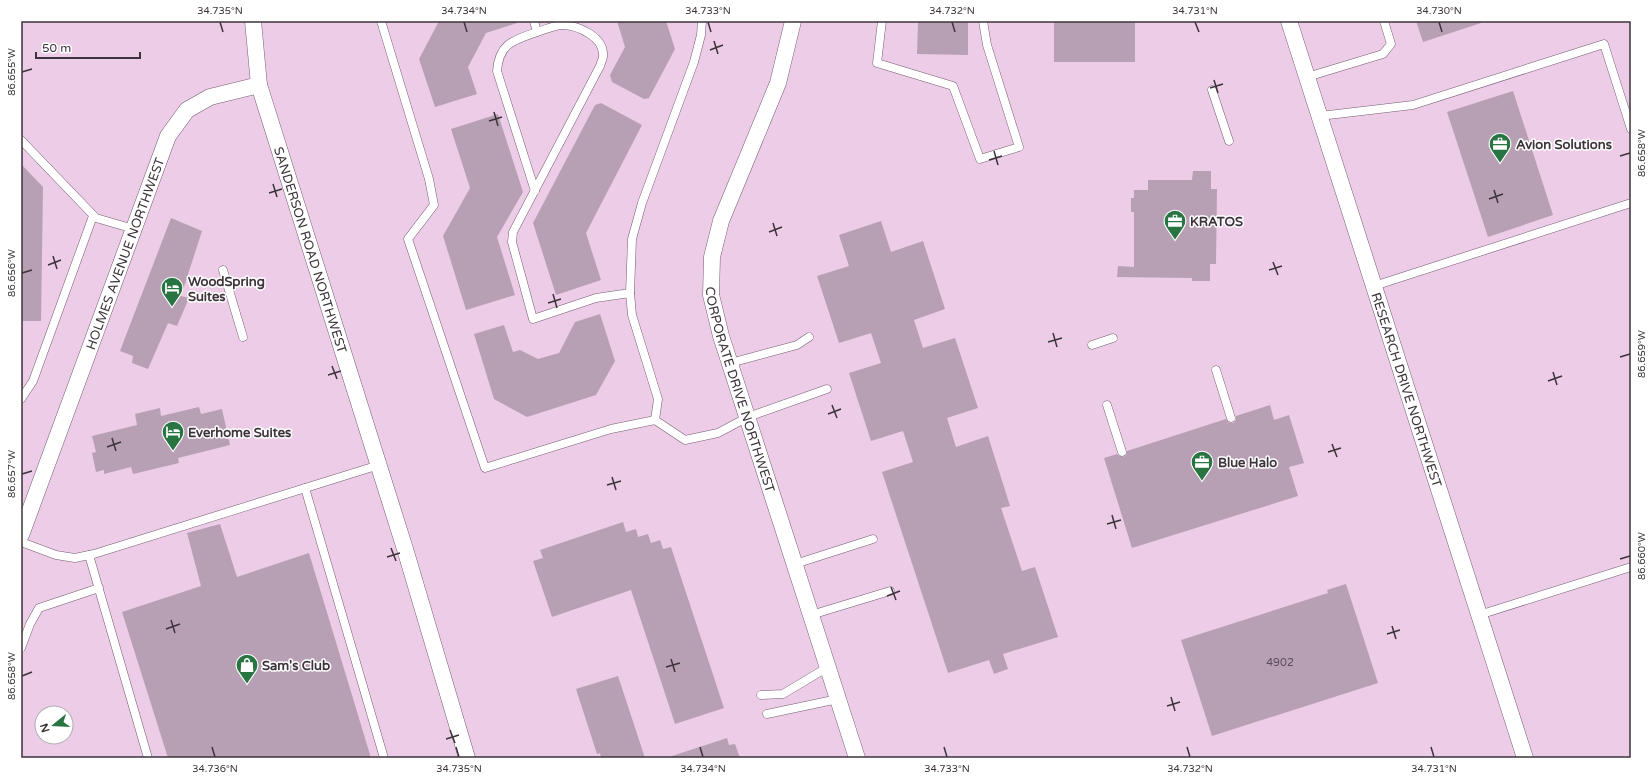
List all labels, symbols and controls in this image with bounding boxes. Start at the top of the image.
text: 34.735°N [197,5,243,17]
text: 34.734°N [441,5,487,17]
text: 34.733°N [685,5,731,17]
text: 34.732°N [929,5,975,17]
text: 34.731°N [1172,5,1218,17]
text: 34.730°N [1416,5,1462,17]
scale bar [36,34,140,60]
text: 50 m [42,41,71,55]
text: 86.655°W [6,48,18,96]
text: 86.658°W [1636,129,1648,177]
office icon: Avion Solutions [1487,131,1513,164]
place label: Avion Solutions [1516,137,1612,153]
street label: SANDERSON ROAD NORTHWEST [270,145,350,355]
street label: HOLMES AVENUE NORTHWEST [83,155,168,352]
office icon: KRATOS [1162,208,1188,241]
place label: KRATOS [1190,214,1243,230]
text: 86.656°W [6,249,18,297]
place label: WoodSpring Suites [188,274,265,305]
hotel icon: WoodSpring Suites [159,275,185,308]
street label: CORPORATE DRIVE NORTHWEST [702,286,778,495]
street label: RESEARCH DRIVE NORTHWEST [1367,291,1445,489]
text: 86.659°W [1636,330,1648,378]
hotel icon: Everhome Suites [160,419,186,452]
place label: Everhome Suites [188,425,291,441]
office icon: Blue Halo [1189,449,1215,482]
text: 86.657°W [6,450,18,498]
place label: Blue Halo [1218,455,1277,471]
text: 86.660°W [1636,532,1648,580]
text: 86.658°W [6,652,18,700]
shop icon: Sam's Club [234,652,260,685]
house number: 4902 [1266,656,1294,669]
place label: Sam's Club [262,658,330,674]
north arrow [34,705,74,745]
text: N [37,722,53,734]
text: 34.736°N [192,763,238,775]
text: 34.735°N [436,763,482,775]
text: 34.734°N [680,763,726,775]
text: 34.733°N [924,763,970,775]
text: 34.732°N [1167,763,1213,775]
text: 34.731°N [1411,763,1457,775]

